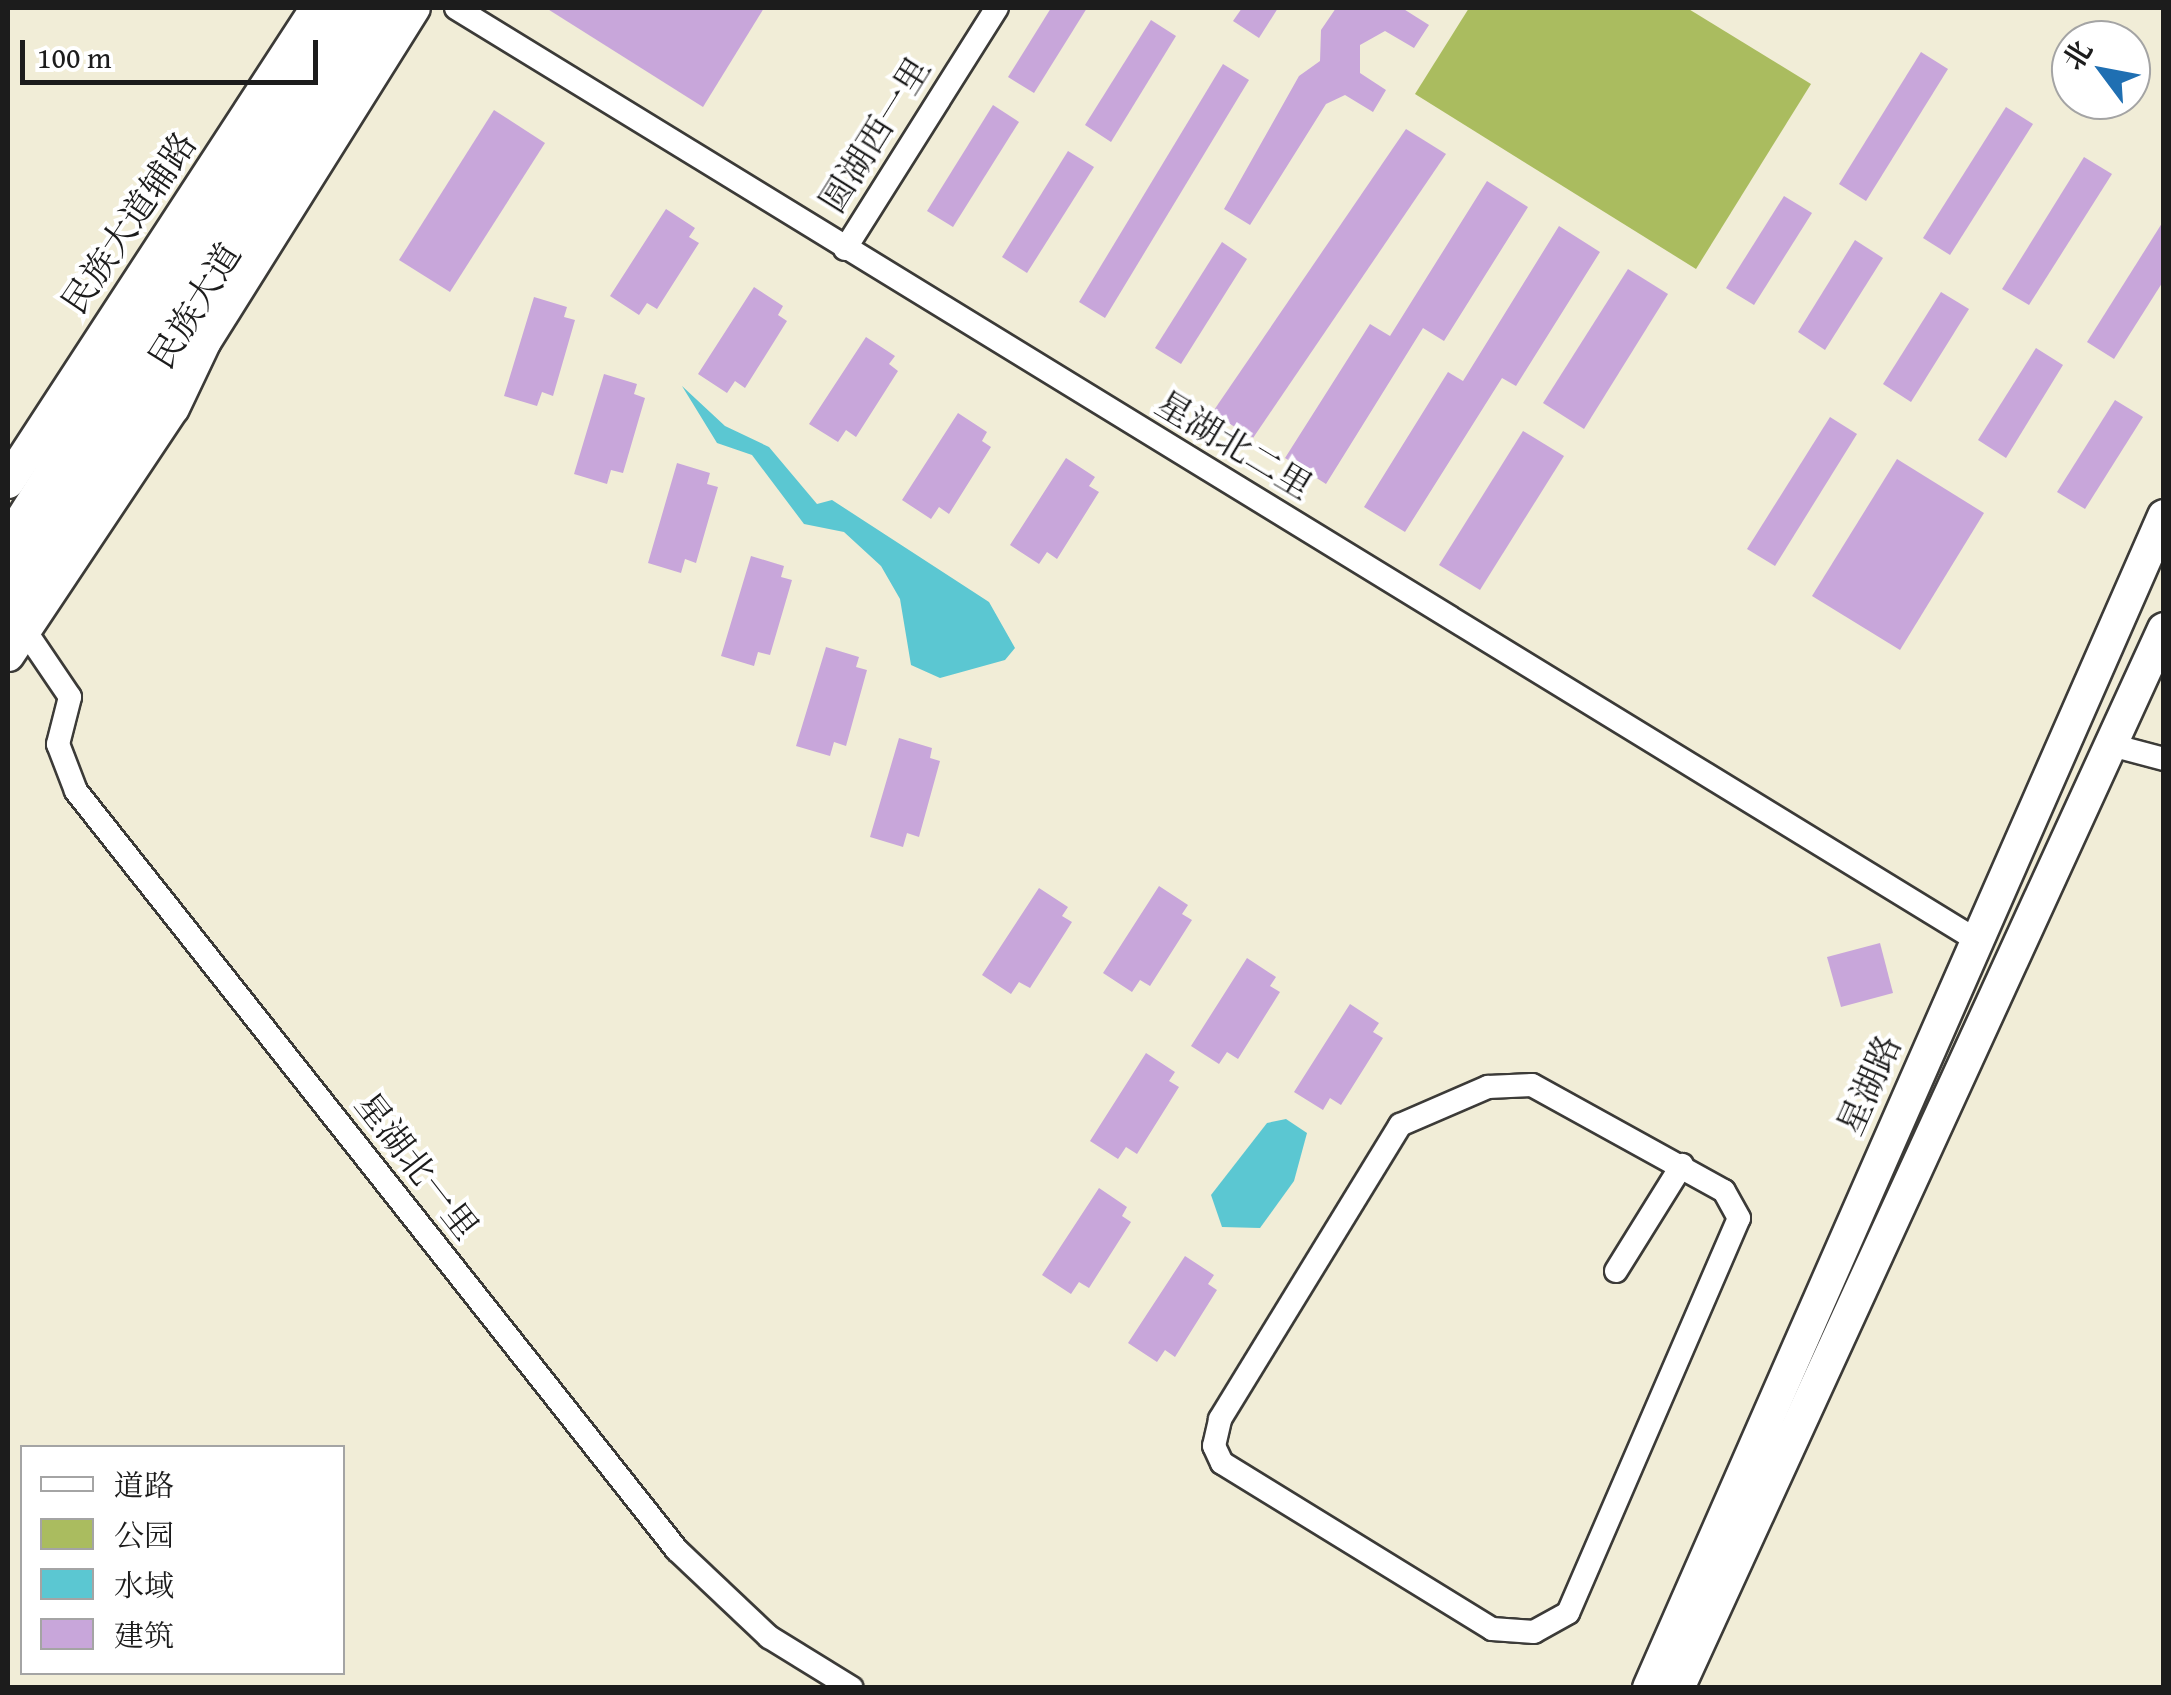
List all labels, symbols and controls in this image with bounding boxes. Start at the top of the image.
scale bar [25,20,322,82]
north arrow [2051,20,2151,120]
text: 北 [2052,32,2102,78]
text: 100 m [37,35,111,79]
street label: 圆湖西一里 [811,50,939,220]
street label: 民族大道辅路 [53,124,205,322]
street label: 民族大道 [140,236,250,376]
street label: 星湖北二里 [1148,382,1320,508]
street label: 星湖路 [1828,1028,1910,1142]
street label: 星湖北一里 [347,1084,487,1248]
legend [20,1445,345,1675]
text: 道路 [114,1463,174,1507]
text: 公园 [114,1513,174,1557]
text: 水域 [114,1563,174,1607]
text: 建筑 [114,1613,174,1657]

